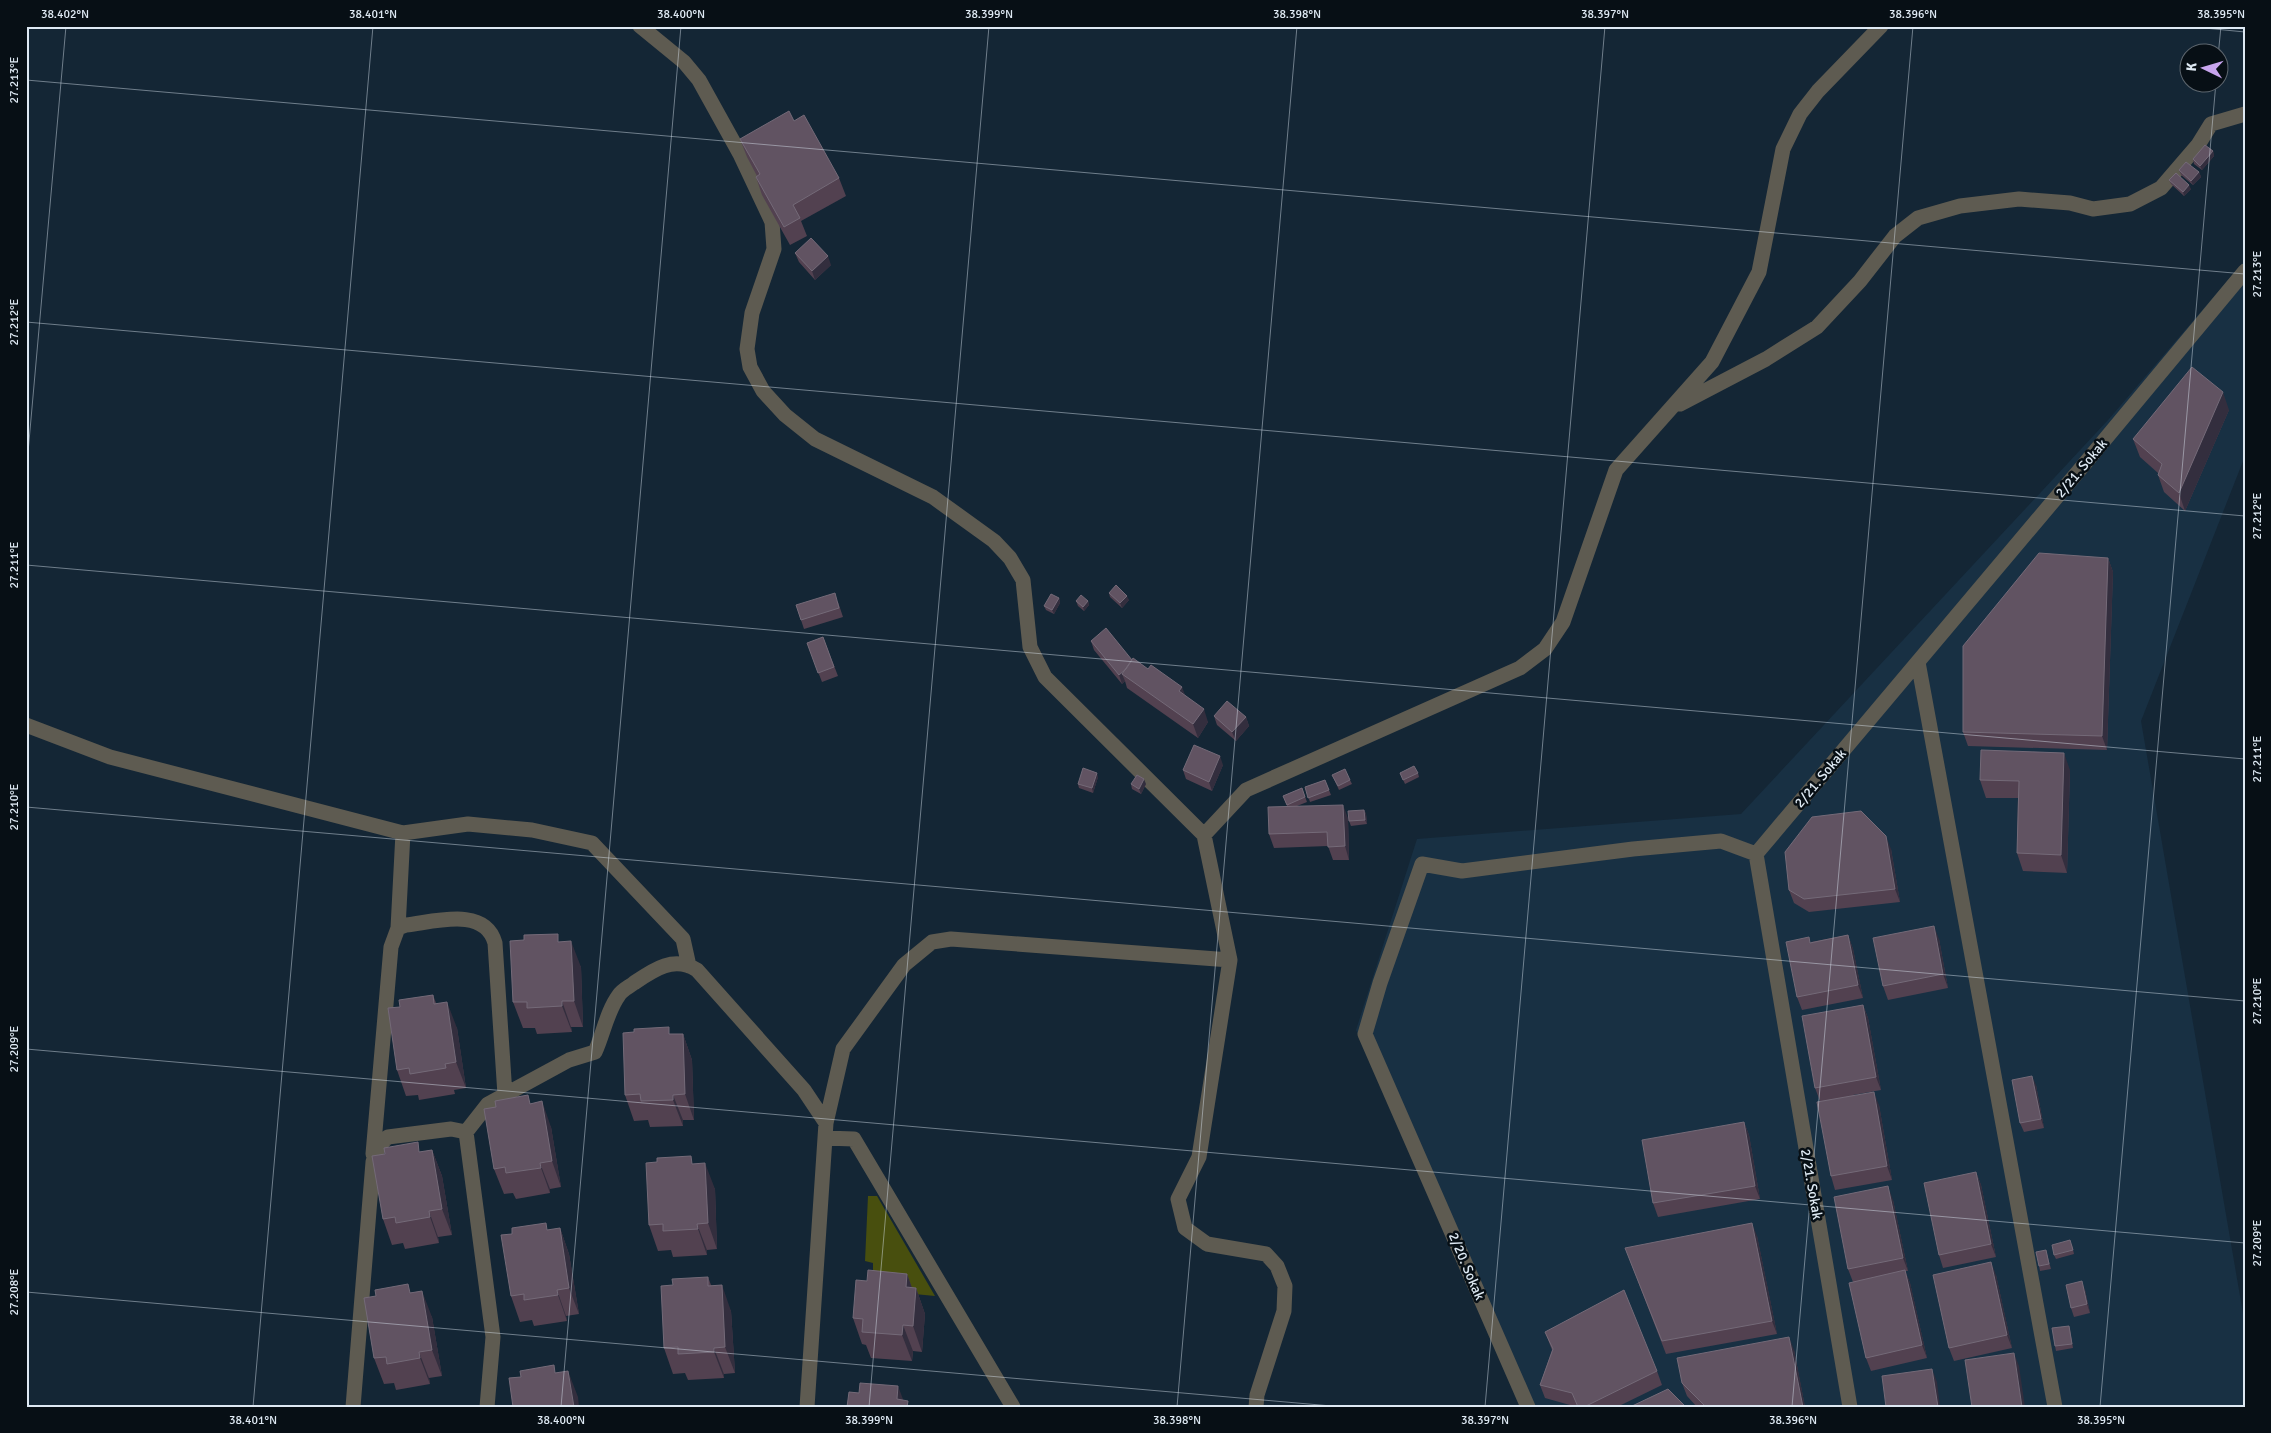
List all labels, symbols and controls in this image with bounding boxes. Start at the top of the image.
text: 38.402°N [41,7,89,22]
text: 38.401°N [349,7,397,22]
text: 38.400°N [657,7,705,22]
text: 38.399°N [965,7,1013,22]
text: 38.398°N [1273,7,1321,22]
text: 38.397°N [1581,7,1629,22]
text: 38.396°N [1889,7,1937,22]
text: 38.395°N [2197,7,2245,22]
north arrow [2178,42,2228,92]
text: 27.213°E [7,56,22,103]
text: K [2183,62,2200,72]
text: 27.213°E [2250,250,2265,297]
text: 27.212°E [7,298,22,345]
street label: 2/21. Sokak [2052,435,2111,501]
text: 27.212°E [2250,492,2265,539]
text: 27.211°E [7,541,22,588]
text: 27.211°E [2250,735,2265,782]
street label: 2/21. Sokak [1791,745,1850,811]
text: 27.210°E [7,783,22,830]
text: 27.210°E [2250,977,2265,1024]
text: 27.209°E [7,1025,22,1072]
street label: 2/21. Sokak [1797,1147,1826,1221]
text: 27.209°E [2250,1219,2265,1266]
street label: 2/20. Sokak [1445,1230,1488,1302]
text: 27.208°E [7,1268,22,1315]
text: 38.401°N [229,1413,277,1428]
text: 38.400°N [537,1413,585,1428]
text: 38.399°N [845,1413,893,1428]
text: 38.398°N [1153,1413,1201,1428]
text: 38.397°N [1461,1413,1509,1428]
text: 38.396°N [1769,1413,1817,1428]
text: 38.395°N [2077,1413,2125,1428]

